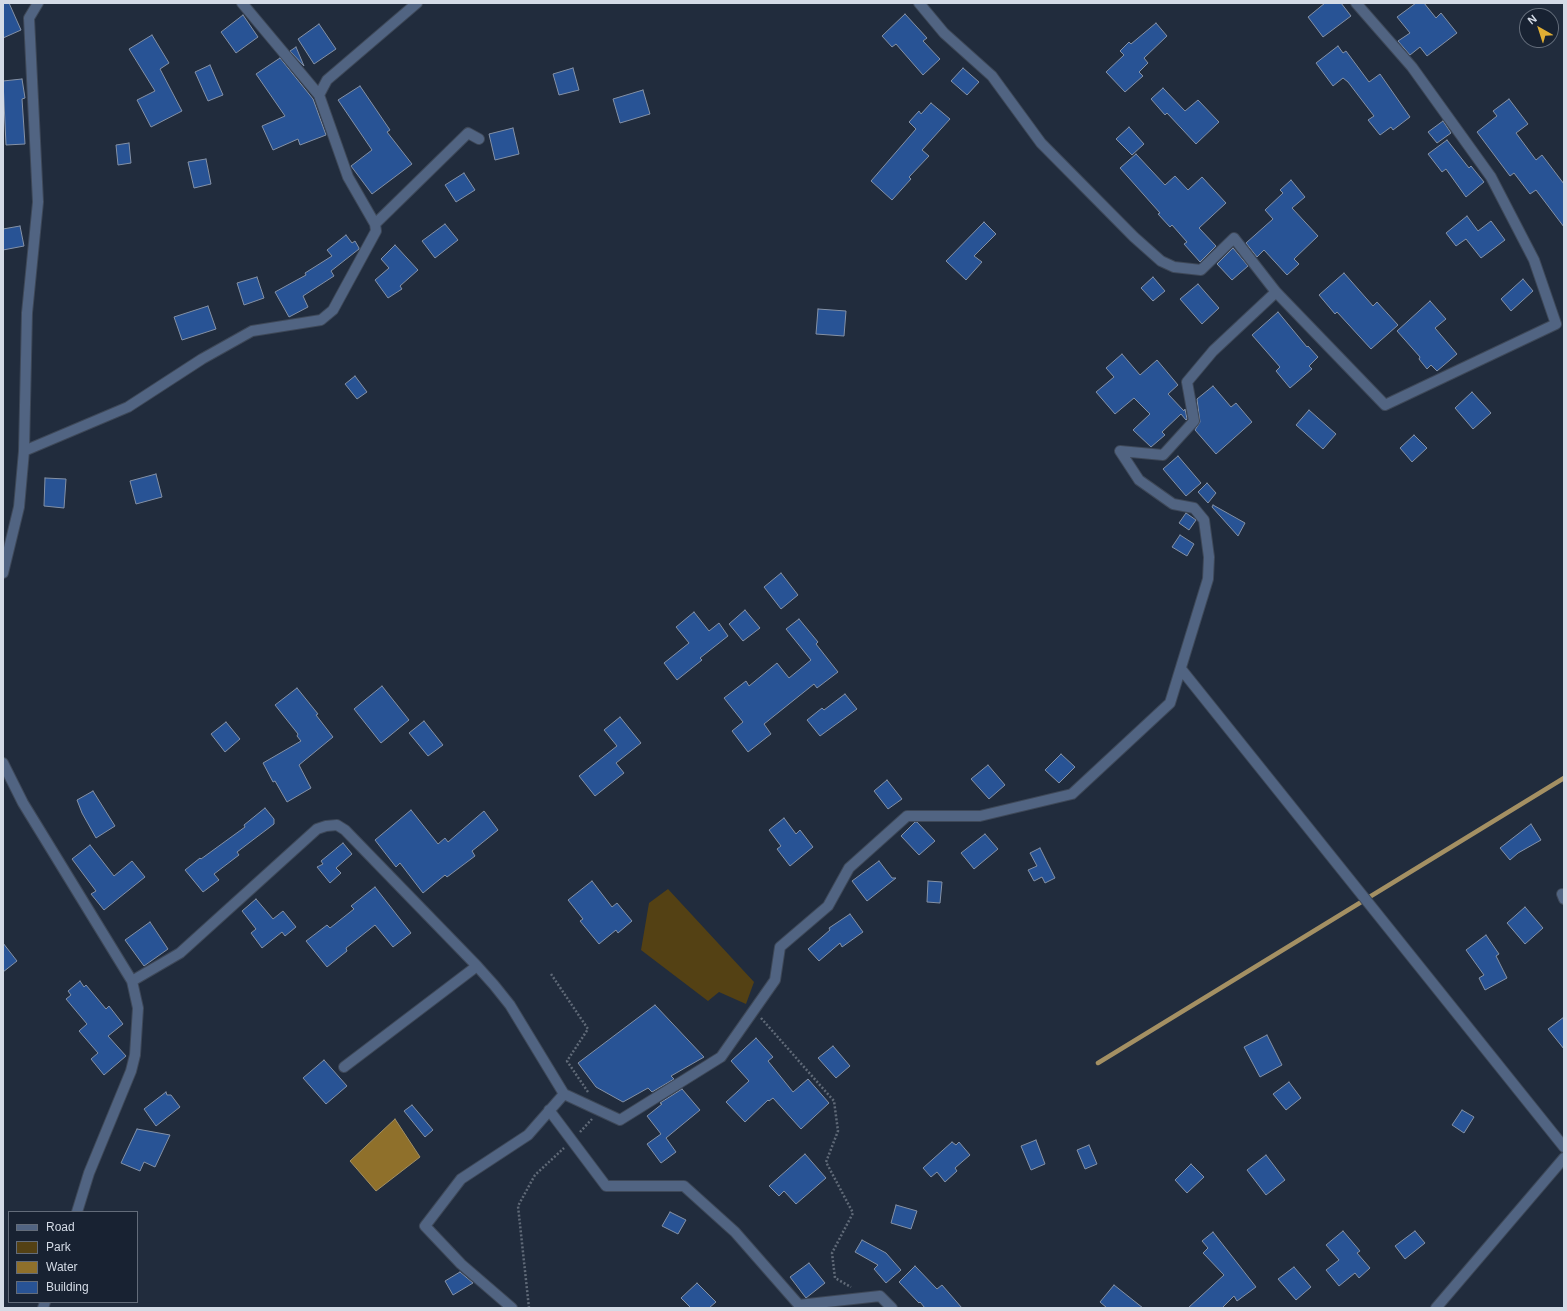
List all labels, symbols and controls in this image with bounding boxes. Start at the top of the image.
north arrow [1519,8,1559,48]
text: N [1525,12,1539,27]
legend [8,1211,138,1303]
text: Road [46,1220,75,1234]
text: Park [46,1240,71,1254]
text: Water [46,1260,78,1274]
text: Building [46,1280,89,1294]

